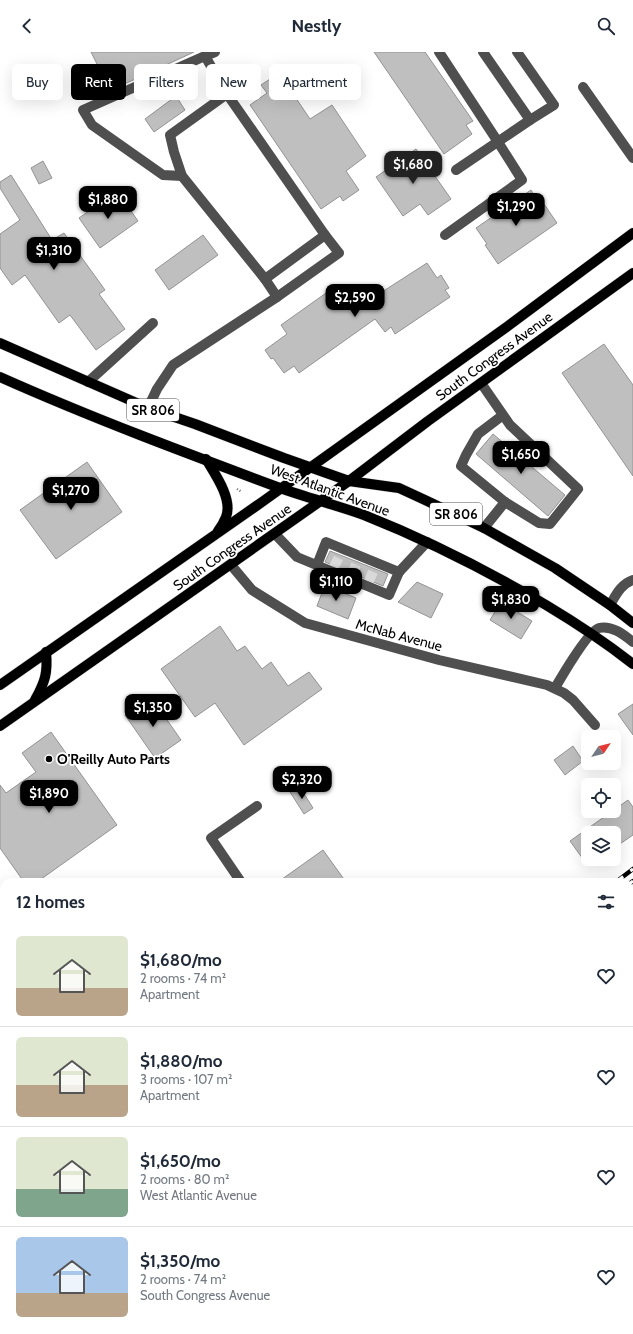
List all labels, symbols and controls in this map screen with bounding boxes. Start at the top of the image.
icon: back [16,15,38,37]
text: Nestly [292,15,341,37]
icon: search [595,15,617,37]
chip: Buy [12,64,63,100]
chip: Rent [71,64,126,100]
chip: Filters [134,64,198,100]
chip: New [206,64,261,100]
chip: Apartment [269,64,361,100]
pin: $1,680 [380,151,446,185]
text: $1,680 [393,156,433,172]
pin: $1,880 [75,186,141,220]
text: $1,880 [88,191,128,207]
pin: $1,290 [483,193,549,227]
text: $1,290 [497,198,535,214]
pin: $1,310 [21,237,87,271]
text: $1,310 [36,242,72,258]
pin: $2,590 [322,284,388,318]
text: $2,590 [335,289,375,305]
street label: South Congress Avenue [432,308,556,404]
road number: SR 806 [127,399,179,421]
pin: $1,650 [488,441,554,475]
text: $1,650 [502,446,540,462]
street label: West Atlantic Avenue [268,460,392,520]
pin: $1,270 [38,477,104,511]
text: $1,270 [52,482,90,498]
street label: South Congress Avenue [169,499,295,595]
road number: SR 806 [430,503,482,525]
pin: $1,110 [303,568,369,602]
text: $1,110 [319,573,353,589]
pin: $1,830 [478,586,544,620]
text: $1,830 [491,591,531,607]
street label: McNab Avenue [354,615,444,655]
pin: $1,350 [120,694,186,728]
text: $1,350 [134,699,172,715]
north arrow [581,730,621,770]
map controls [581,730,621,866]
place label: O'Reilly Auto Parts [57,750,170,768]
marker: O'Reilly Auto Parts [44,754,54,764]
pin: $2,320 [269,766,335,800]
text: $2,320 [282,771,322,787]
button: locate [581,778,621,818]
pin: $1,890 [16,780,82,814]
text: $1,890 [29,785,69,801]
button: layers [581,826,621,866]
icon: filters [595,891,617,913]
text: 12 homes [16,892,85,912]
text: $1,680/mo [140,950,222,970]
icon: home [48,952,96,1000]
icon: heart [595,965,617,987]
text: 2 rooms · 74 m² [140,970,226,986]
text: Apartment [140,986,200,1002]
text: $1,880/mo [140,1051,223,1071]
icon: home [48,1053,96,1101]
icon: heart [595,1066,617,1088]
text: 3 rooms · 107 m² [140,1071,232,1087]
text: Apartment [140,1087,200,1103]
text: $1,650/mo [140,1151,221,1171]
icon: home [48,1153,96,1201]
icon: heart [595,1166,617,1188]
text: 2 rooms · 80 m² [140,1171,229,1187]
text: West Atlantic Avenue [140,1187,257,1203]
text: $1,350/mo [140,1251,220,1271]
icon: home [48,1253,96,1301]
icon: heart [595,1266,617,1288]
text: 2 rooms · 74 m² [140,1271,226,1287]
text: South Congress Avenue [140,1287,270,1303]

